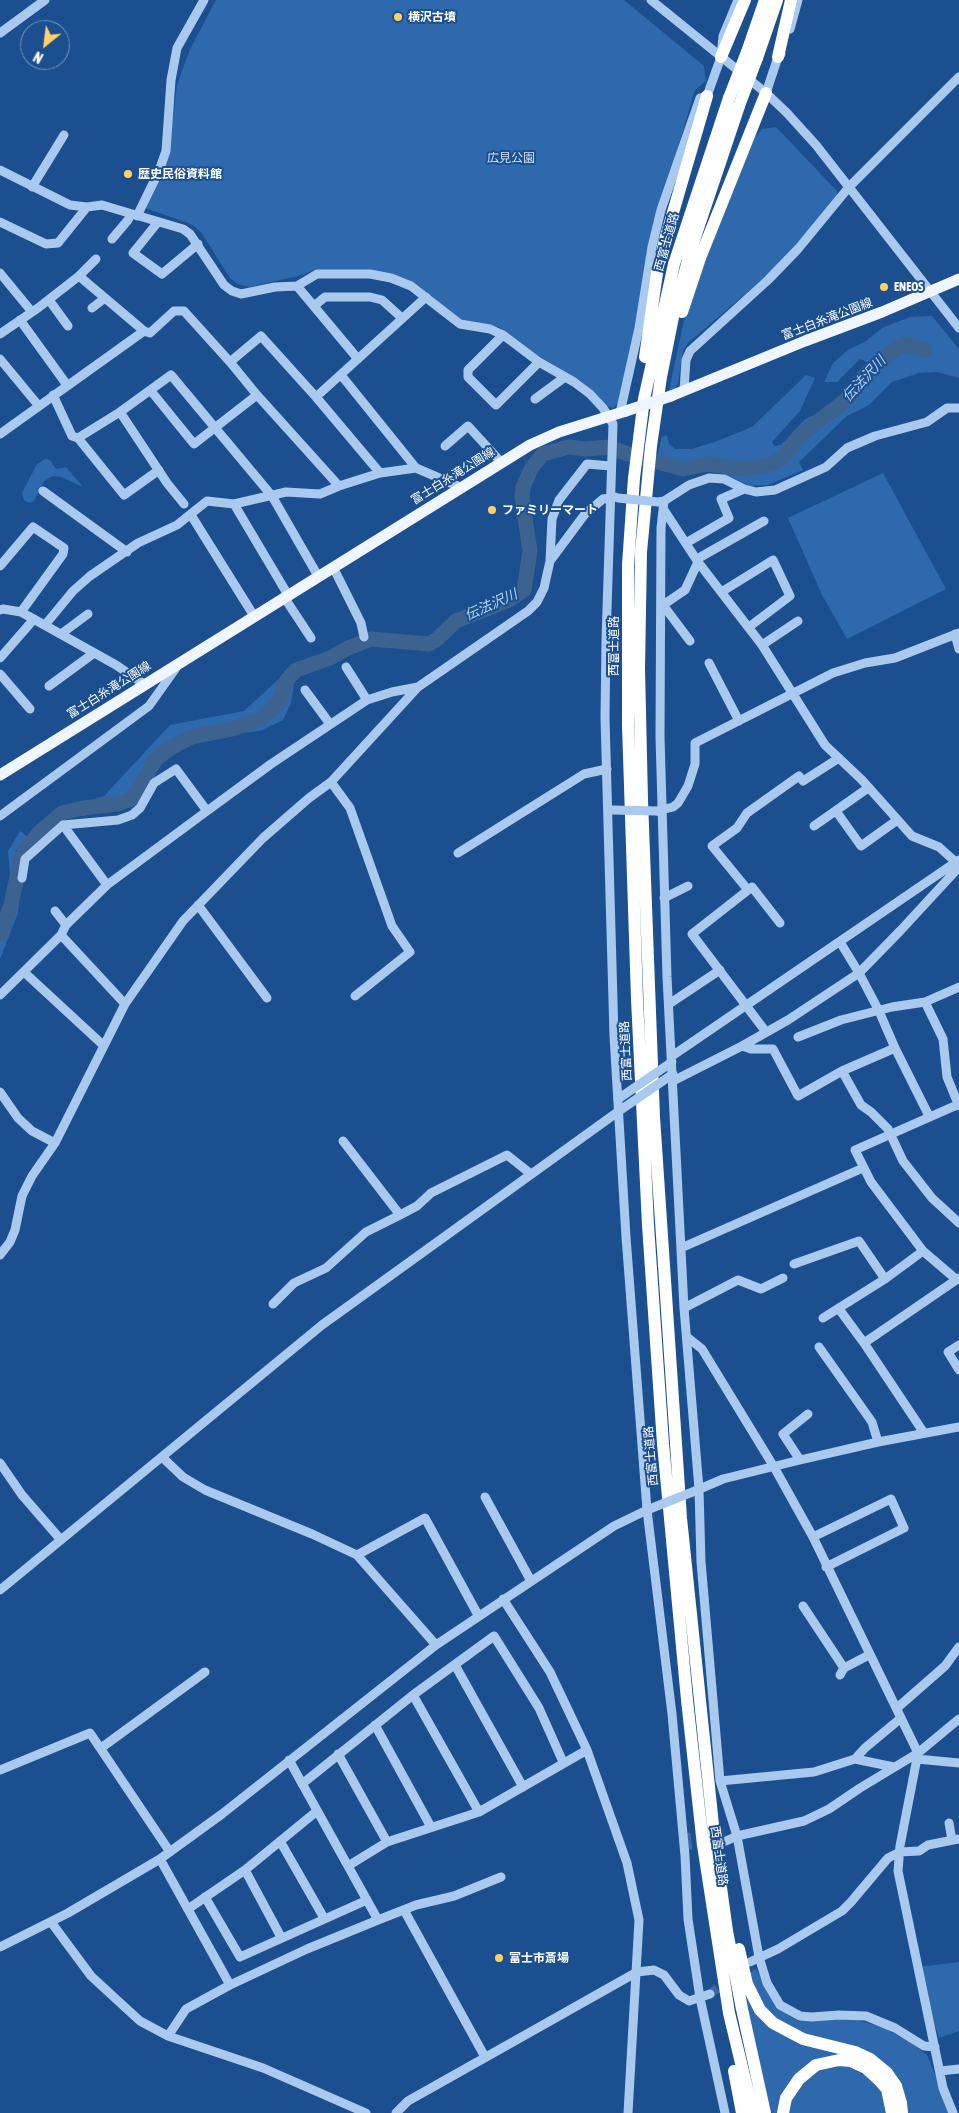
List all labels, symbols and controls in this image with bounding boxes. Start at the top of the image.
place label: 横沢古墳 [408,10,456,24]
marker: 横沢古墳 [392,11,404,23]
north arrow [20,20,70,70]
text: N [31,48,46,66]
park label: 広見公園 [487,151,535,165]
place label: 歴史民俗資料館 [138,167,222,181]
marker: 歴史民俗資料館 [122,168,134,180]
street label: 西富士道路 [652,211,682,273]
place label: ENEOS [894,280,923,294]
marker: ENEOS [878,281,890,293]
street label: 富士白糸滝公園線 [780,295,874,343]
water label: 伝法沢川 [839,353,889,405]
street label: 富士白糸滝公園線 [408,444,498,508]
place label: ファミリーマート [502,503,598,517]
marker: ファミリーマート [486,504,498,516]
water label: 伝法沢川 [462,586,520,624]
street label: 西富士道路 [607,616,621,676]
street label: 富士白糸滝公園線 [64,658,154,722]
street label: 西富士道路 [617,1021,635,1081]
street label: 西富士道路 [641,1425,661,1487]
street label: 西富士道路 [708,1825,730,1887]
place label: 富士市斎場 [509,1951,569,1965]
marker: 富士市斎場 [493,1952,505,1964]

